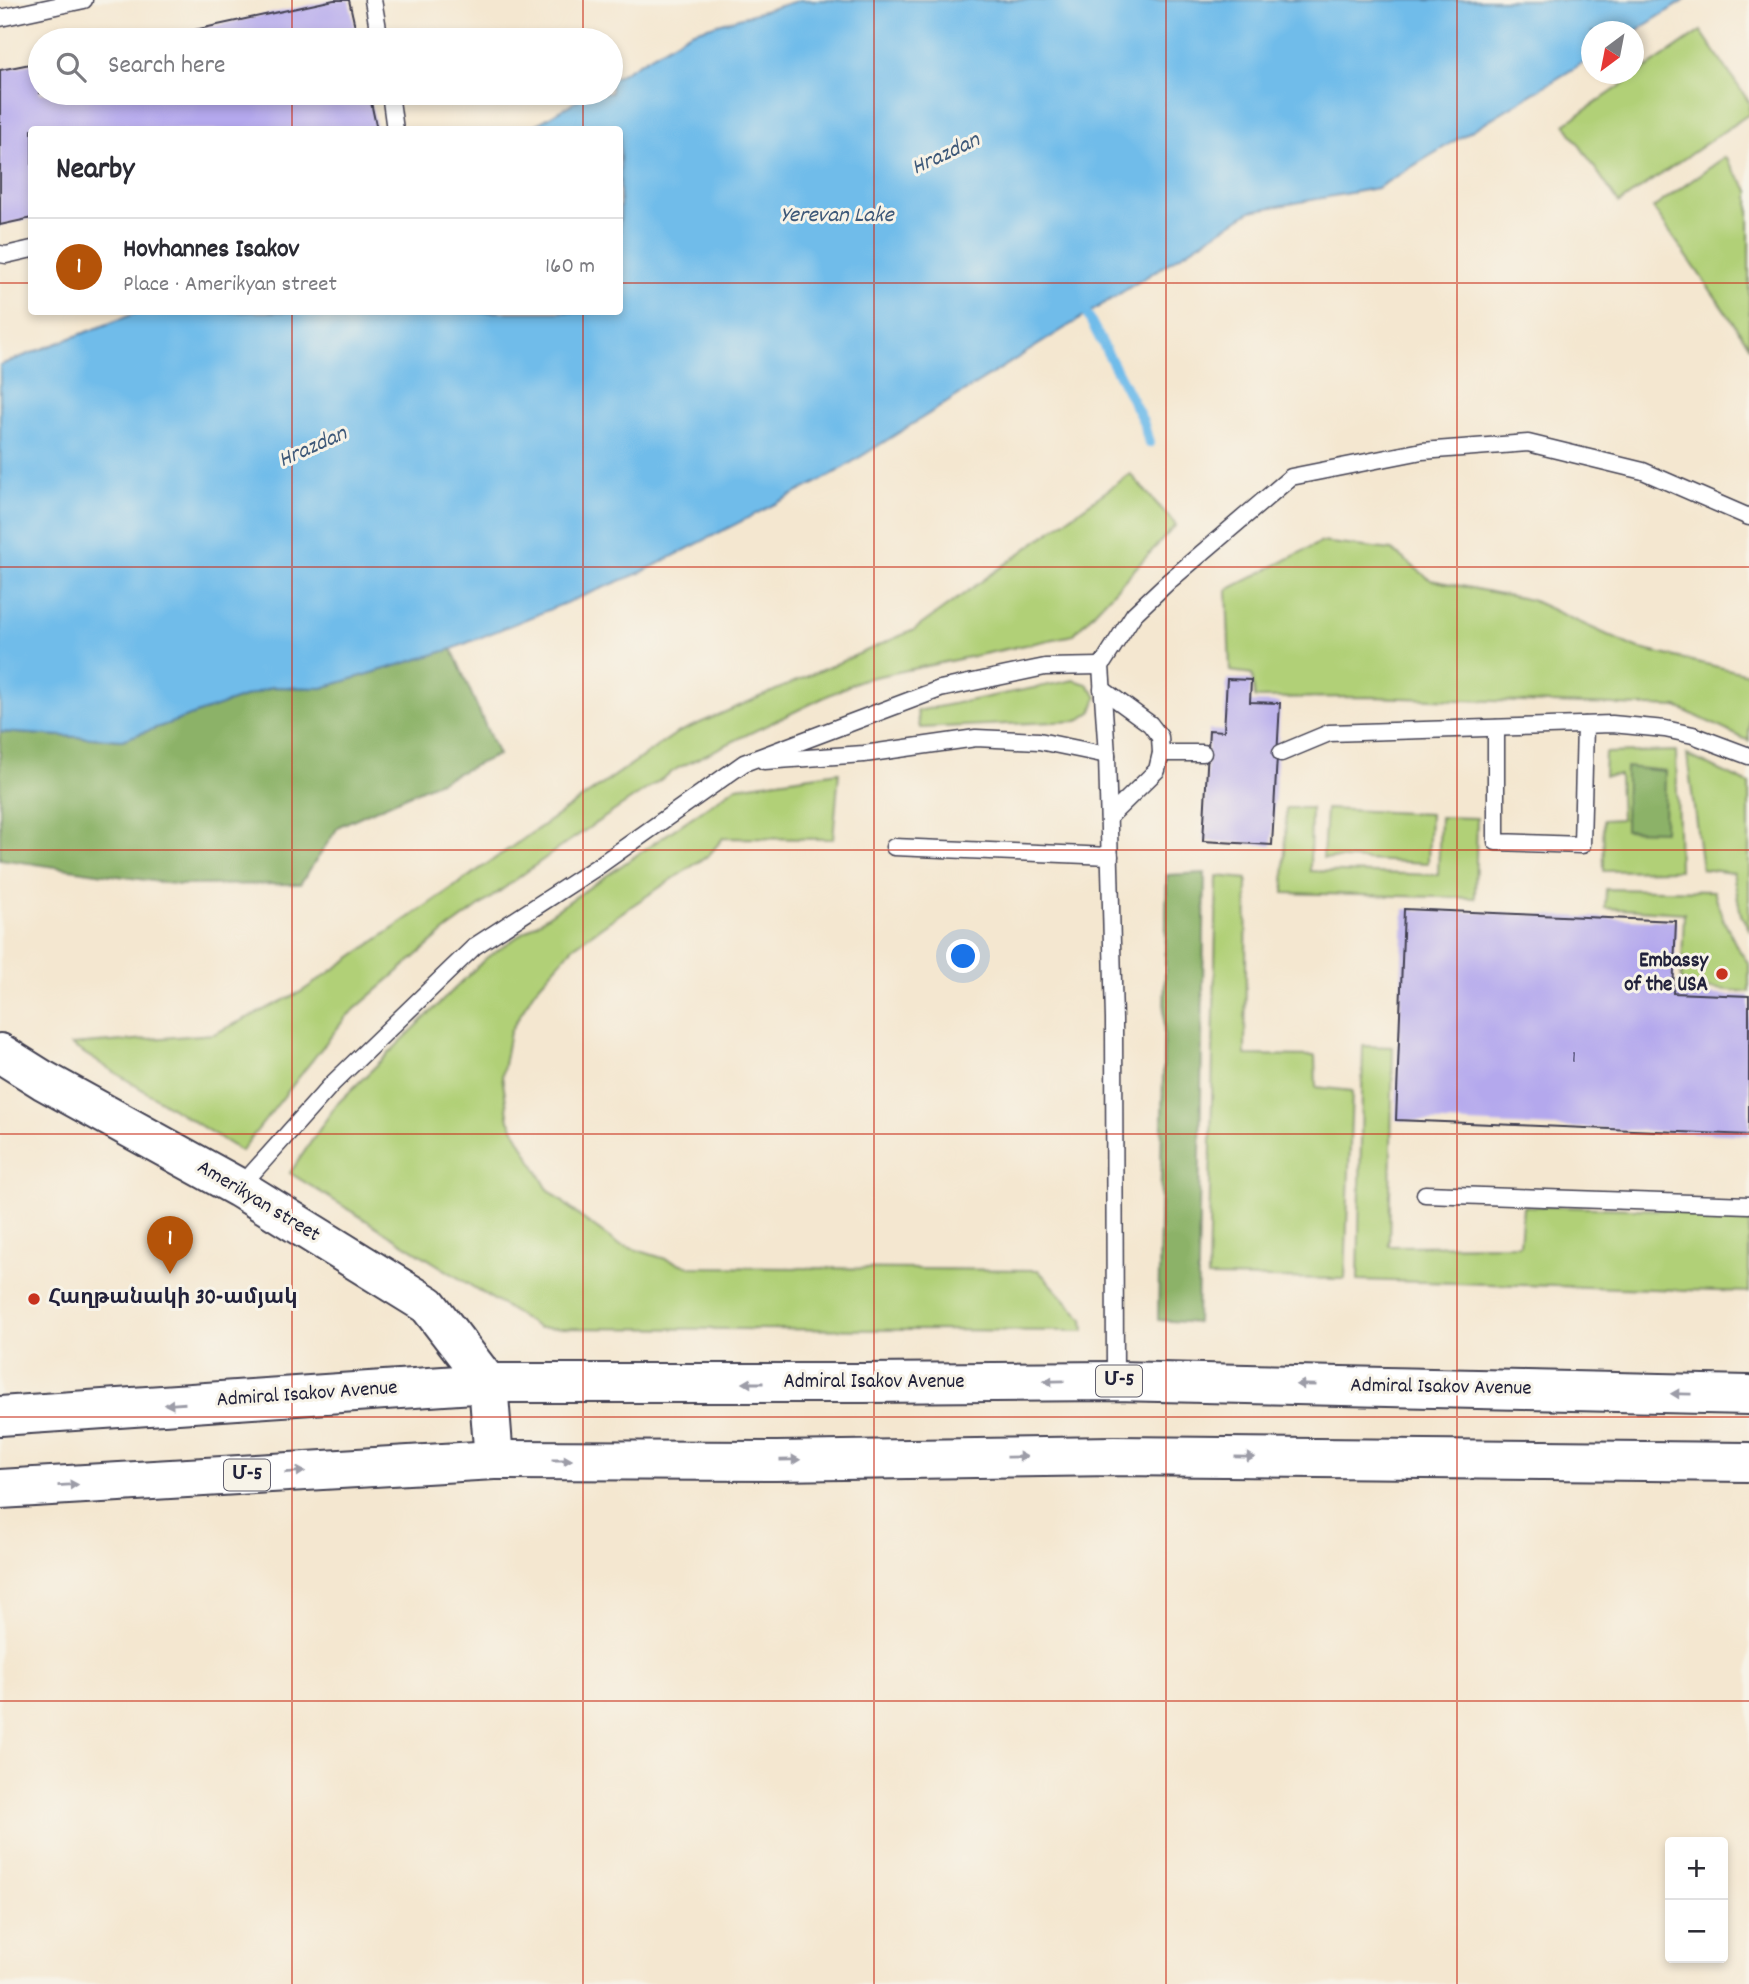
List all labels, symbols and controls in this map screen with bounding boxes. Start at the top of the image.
north arrow [1581,21,1644,84]
search box [28,28,623,105]
icon: search [52,48,90,86]
text: Search here [108,48,226,85]
water label: Hrazdan [906,124,987,185]
text: Nearby [56,150,134,193]
water label: Yerevan Lake [780,200,895,233]
text: Hovhannes Isakov [123,232,299,269]
text: 1 [76,251,82,284]
text: 160 m [545,251,595,284]
text: Place · Amerikyan street [123,269,337,302]
water label: Hrazdan [273,418,354,478]
your location [946,939,980,973]
place label: Embassy of the USA [1624,947,1709,1001]
marker: Embassy of the USA [1714,966,1730,982]
house number: 1 [1572,1046,1576,1071]
street label: Amerikyan street [191,1153,325,1251]
pin: 1 [147,1216,193,1274]
place label: Հաղթանակի 30-ամյակ [48,1284,298,1314]
marker: Հաղթանակի 30-ամյակ [26,1291,42,1307]
road number: Մ-5 [1096,1366,1142,1396]
street label: Admiral Isakov Avenue [783,1368,965,1398]
street label: Admiral Isakov Avenue [1350,1371,1532,1405]
street label: Admiral Isakov Avenue [216,1374,398,1416]
one-way arrow [1043,1375,1065,1387]
one-way arrow [742,1377,764,1389]
one-way arrow [1295,1379,1317,1391]
one-way arrow [1670,1388,1692,1399]
one-way arrow [164,1399,186,1410]
one-way arrow [1007,1451,1029,1463]
one-way arrow [1234,1451,1256,1463]
one-way arrow [552,1454,574,1466]
one-way arrow [779,1455,801,1466]
road number: Մ-5 [224,1460,270,1490]
one-way arrow [284,1466,306,1477]
one-way arrow [57,1479,79,1490]
map controls [1665,1837,1728,1963]
button: + [1665,1837,1728,1900]
button: − [1665,1900,1728,1963]

